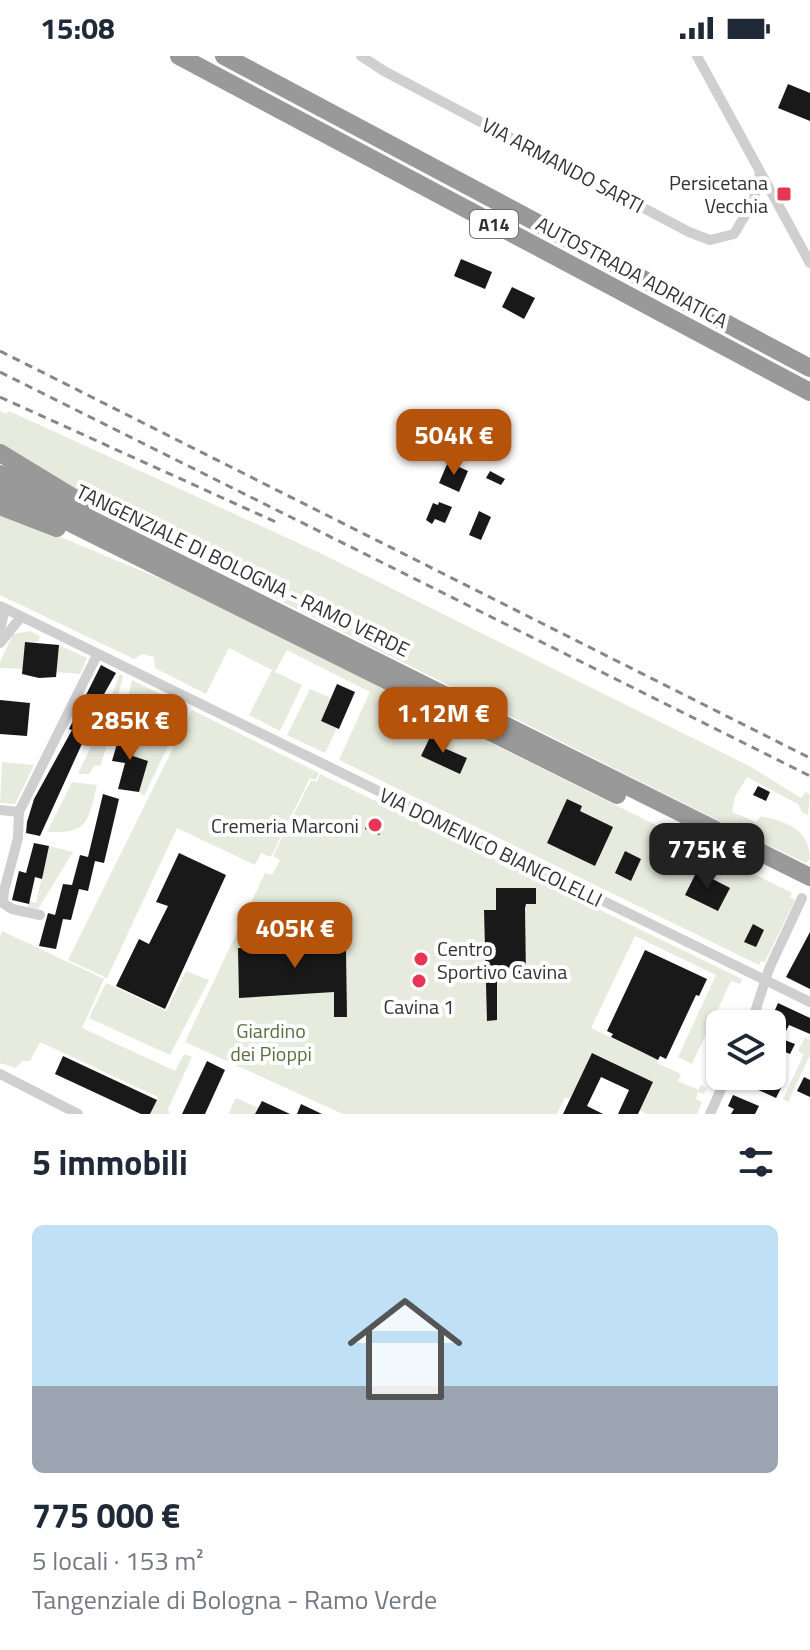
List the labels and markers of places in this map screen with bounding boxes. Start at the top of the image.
place label: Persicetana Vecchia [669,167,768,221]
marker: Persicetana Vecchia [775,185,793,203]
pin: 504K € [389,409,519,477]
pin: 1.12M € [369,687,517,755]
pin: 285K € [65,694,195,762]
place label: Cremeria Marconi [211,810,359,841]
marker: Cremeria Marconi [366,816,384,834]
pin: 775K € [642,823,772,891]
pin: 405K € [230,902,360,970]
place label: Centro Sportivo Cavina [437,933,567,987]
marker: Centro Sportivo Cavina [412,950,430,968]
marker: Cavina 1 [410,972,428,990]
place label: Cavina 1 [383,991,455,1022]

